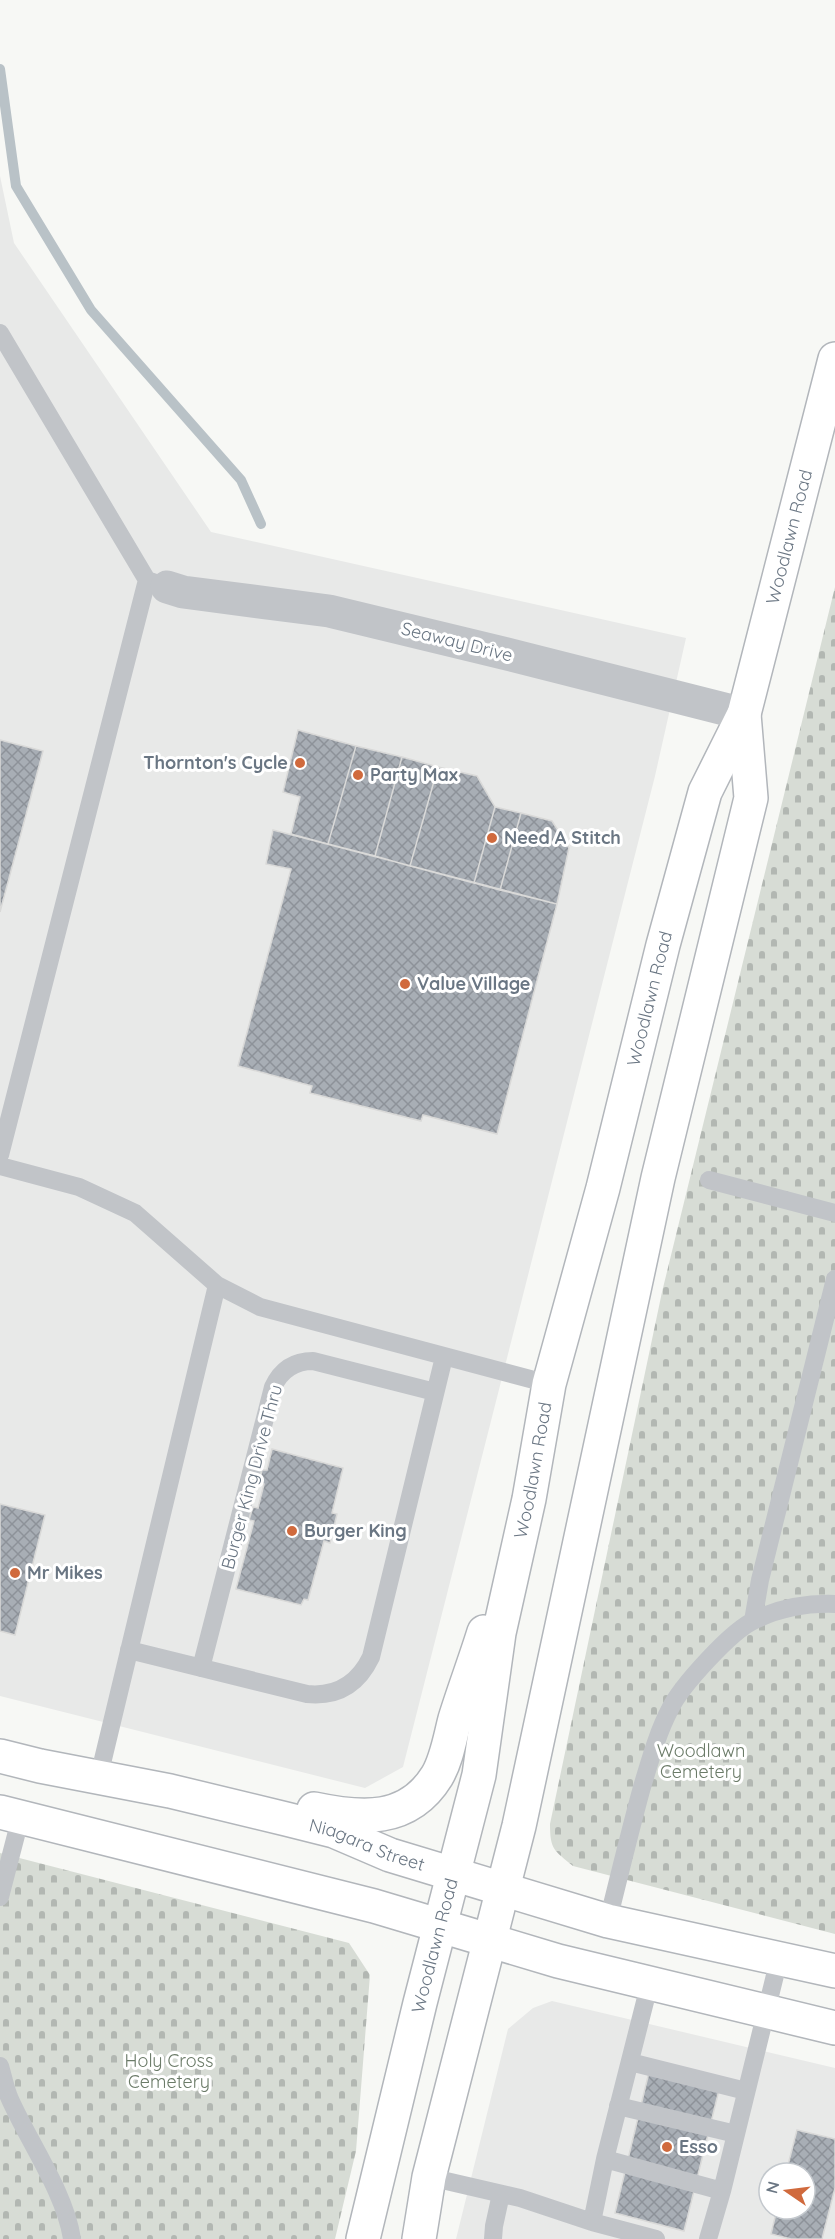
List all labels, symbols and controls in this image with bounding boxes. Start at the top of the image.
street label: Woodlawn Road [761,467,817,607]
street label: Seaway Drive [399,617,515,666]
place label: Thornton's Cycle [143,751,288,774]
marker: Thornton's Cycle [293,756,307,770]
place label: Party Max [370,763,458,786]
marker: Party Max [351,768,365,782]
place label: Need A Stitch [504,826,621,849]
marker: Need A Stitch [485,831,499,845]
street label: Woodlawn Road [622,928,677,1069]
place label: Value Village [417,972,531,995]
marker: Value Village [398,977,412,991]
street label: Burger King Drive Thru [216,1382,287,1572]
street label: Woodlawn Road [509,1400,557,1541]
place label: Burger King [304,1519,407,1542]
marker: Burger King [285,1524,299,1538]
place label: Mr Mikes [27,1561,103,1584]
marker: Mr Mikes [8,1566,22,1580]
park label: Woodlawn Cemetery [657,1739,745,1783]
street label: Niagara Street [307,1813,427,1876]
street label: Woodlawn Road [406,1876,463,2015]
park label: Holy Cross Cemetery [125,2049,213,2093]
place label: Esso [679,2135,718,2158]
marker: Esso [660,2140,674,2154]
north arrow [757,2161,817,2221]
text: N [761,2179,784,2195]

